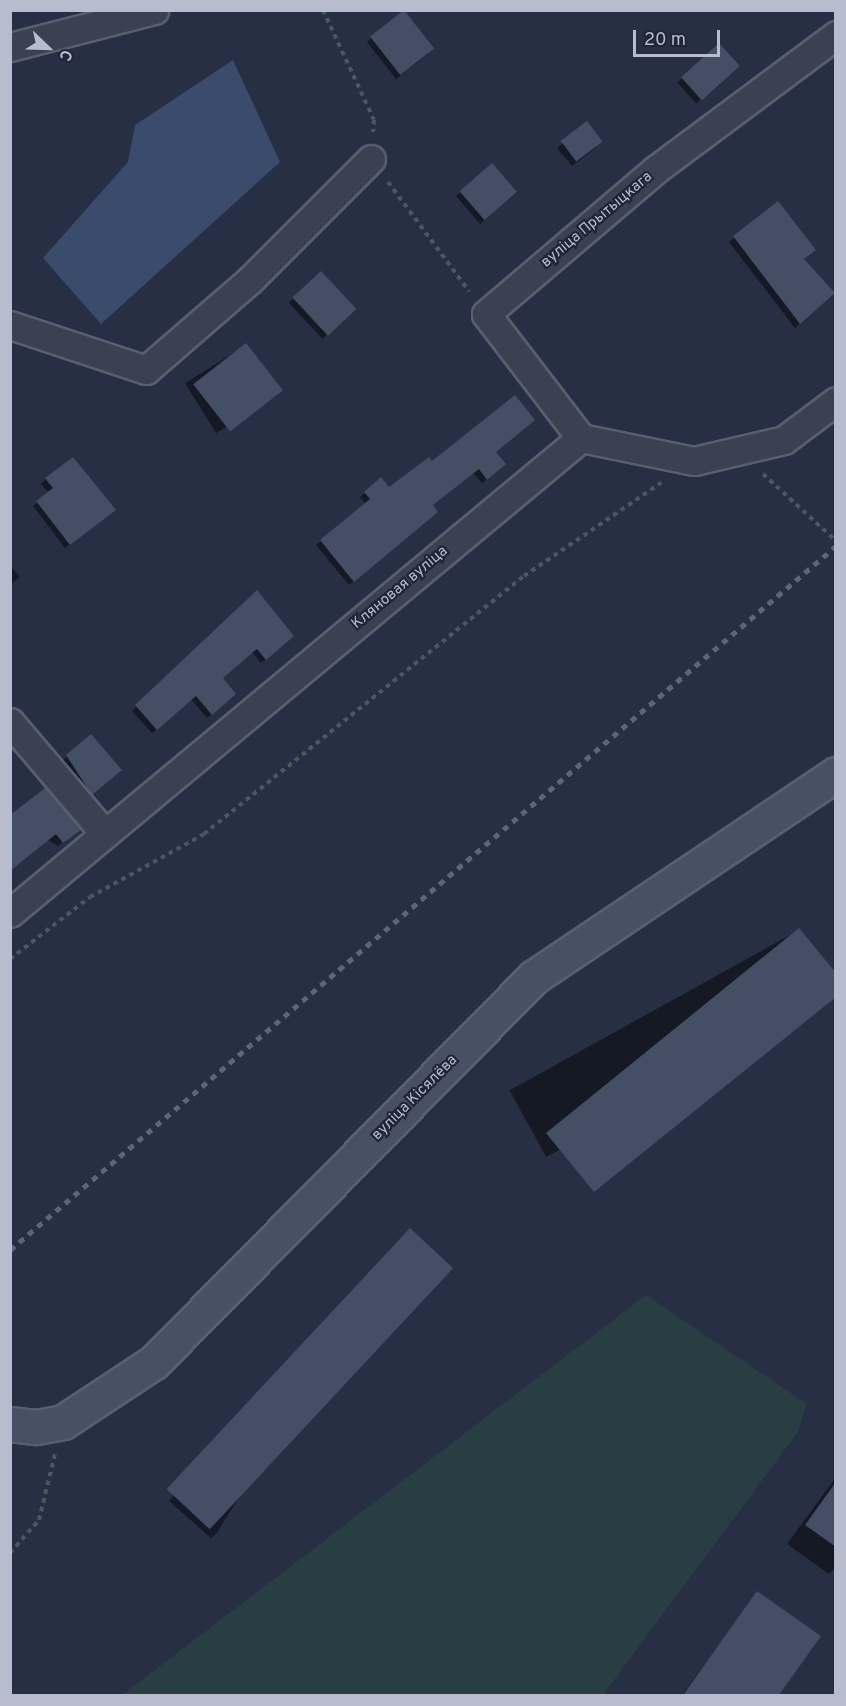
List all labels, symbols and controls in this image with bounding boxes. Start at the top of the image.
north arrow [18,18,78,78]
scale bar [636,18,723,56]
text: 20 m [644,29,686,52]
text: С [53,46,76,64]
street label: вуліца Прытыцкага [538,168,656,272]
street label: Кляновая вуліца [348,543,452,633]
street label: вуліца Кісялёва [369,1052,461,1144]

